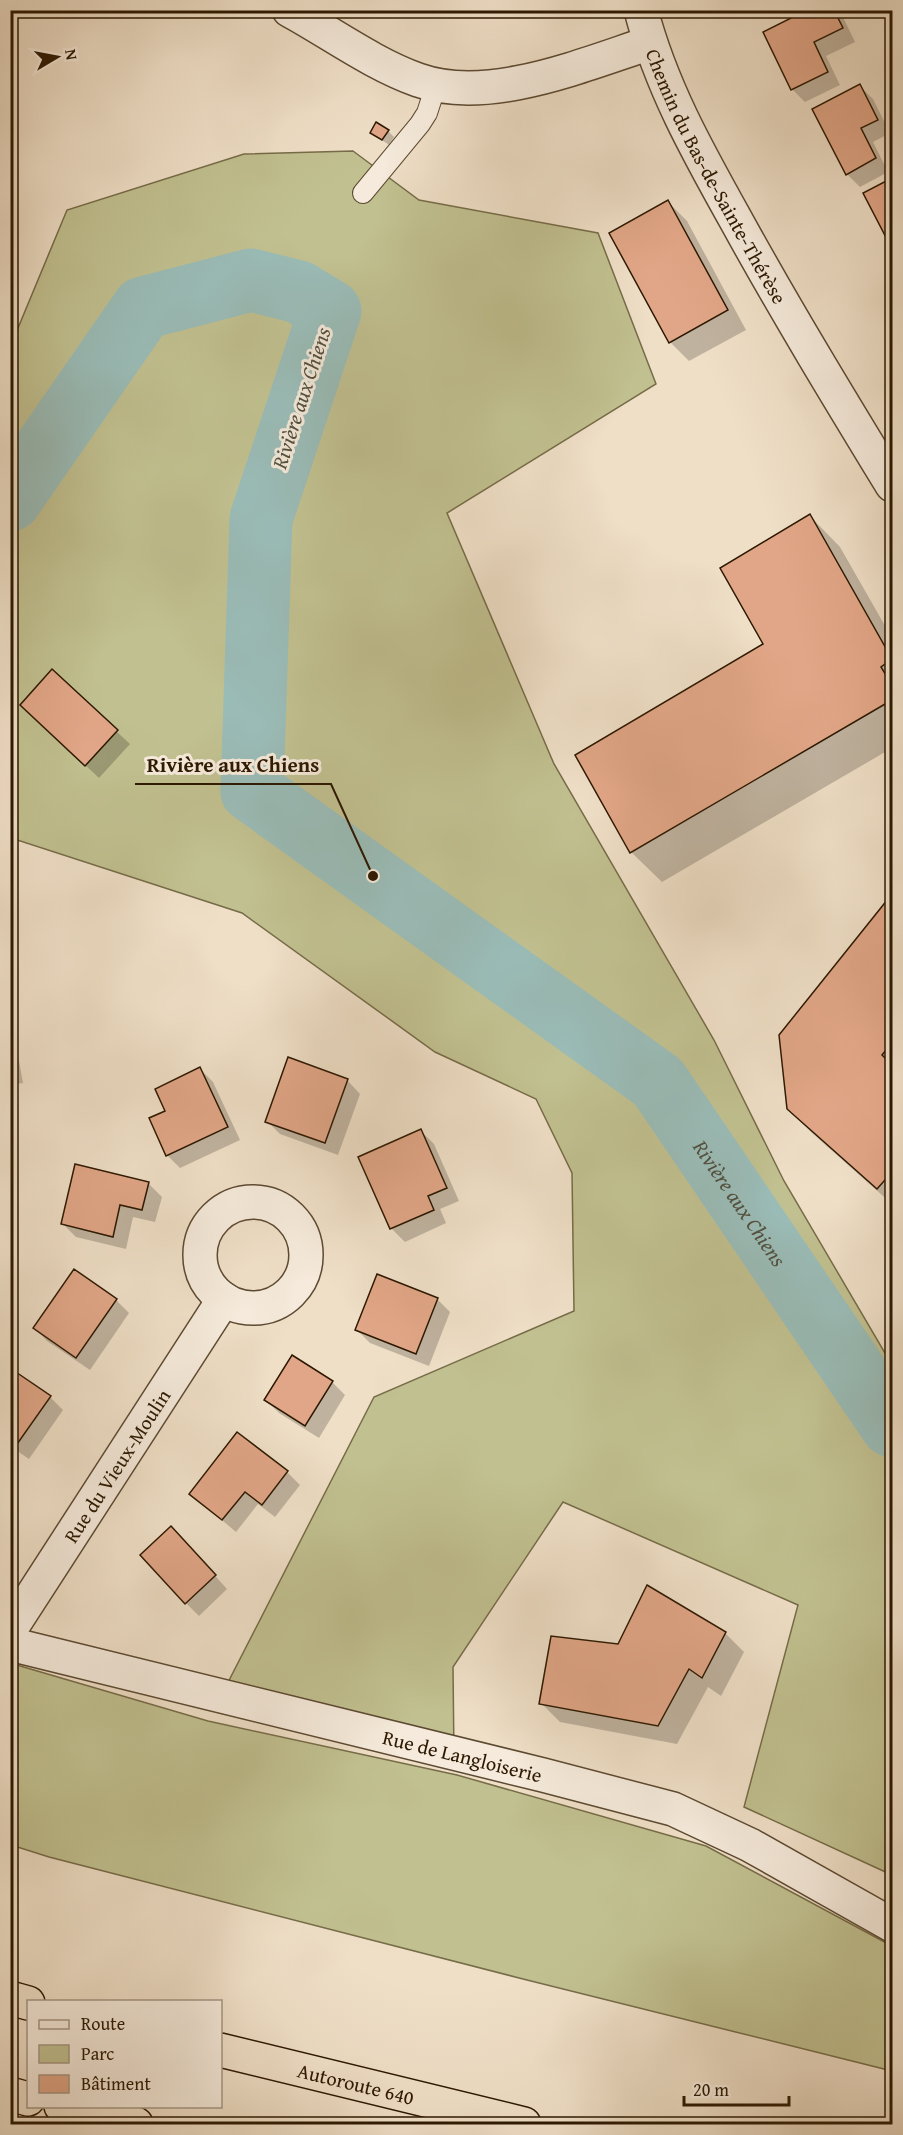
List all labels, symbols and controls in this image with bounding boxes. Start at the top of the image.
north arrow [27,27,87,87]
street label: Chemin du Bas-de-Sainte-Thérèse [639,44,795,309]
text: N [59,47,85,62]
water label: Rivière aux Chiens [263,323,339,474]
callout: Rivière aux Chiens [135,745,331,784]
text: Rivière aux Chiens [147,749,319,780]
water label: Rivière aux Chiens [685,1133,795,1273]
street label: Rue du Vieux-Moulin [56,1383,177,1548]
street label: Rue de Langloiserie [380,1722,545,1789]
legend [27,2000,222,2108]
text: Route [81,2010,125,2037]
text: Parc [81,2040,114,2067]
street label: Autoroute 640 [295,2055,417,2111]
scale bar [684,2069,789,2107]
text: Bâtiment [81,2070,151,2097]
text: 20 m [693,2076,729,2103]

